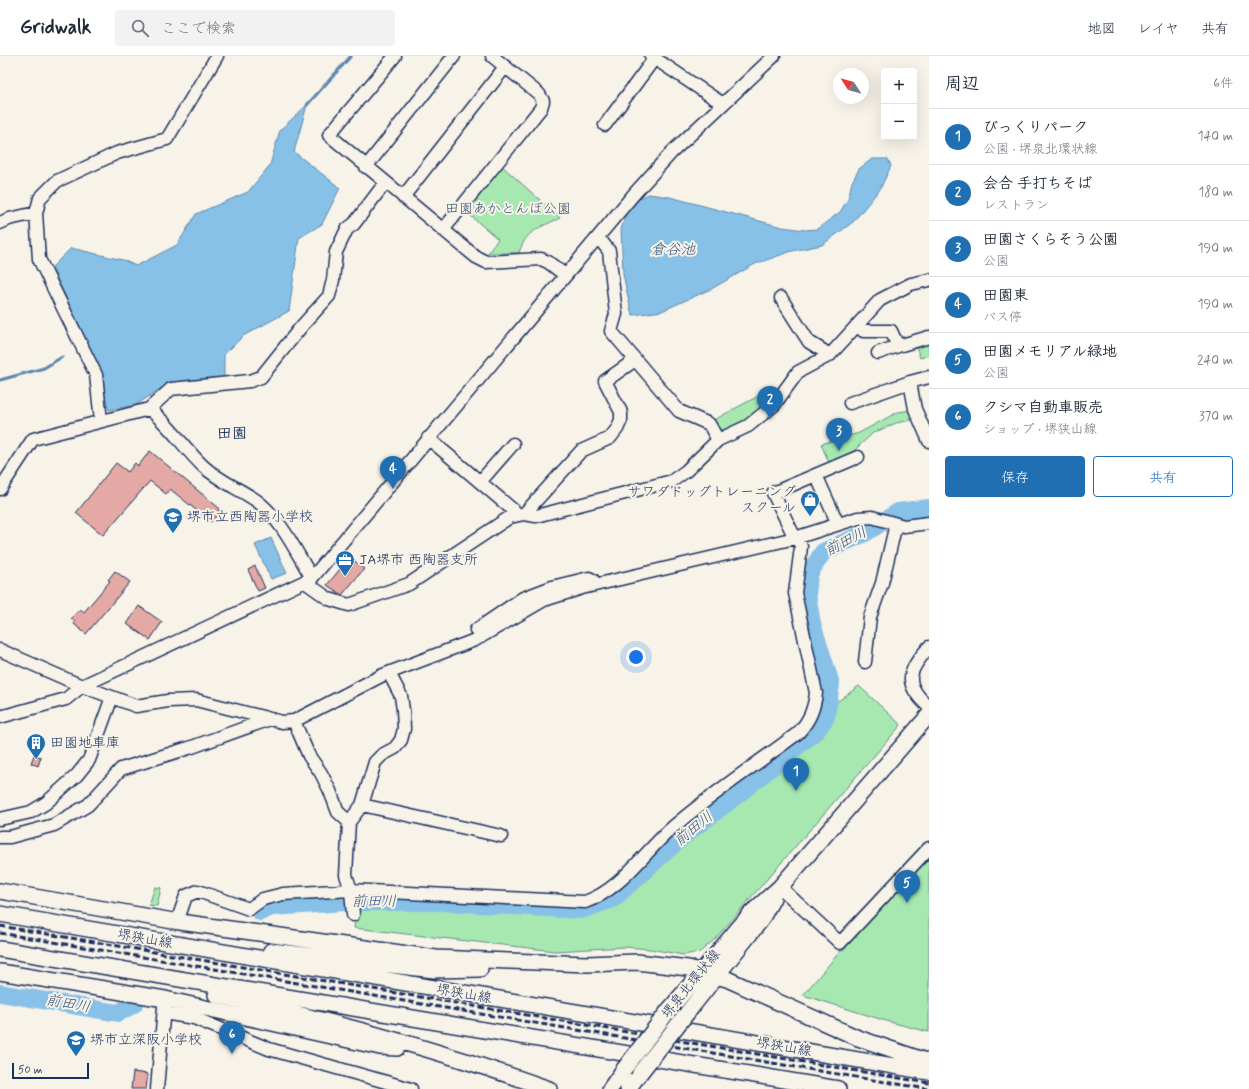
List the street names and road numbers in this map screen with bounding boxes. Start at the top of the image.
street label: 堺狭山線 [116,925,174,953]
street label: 堺泉北環状線 [658,946,724,1022]
street label: 堺狭山線 [435,980,493,1008]
street label: 堺狭山線 [755,1033,813,1061]

